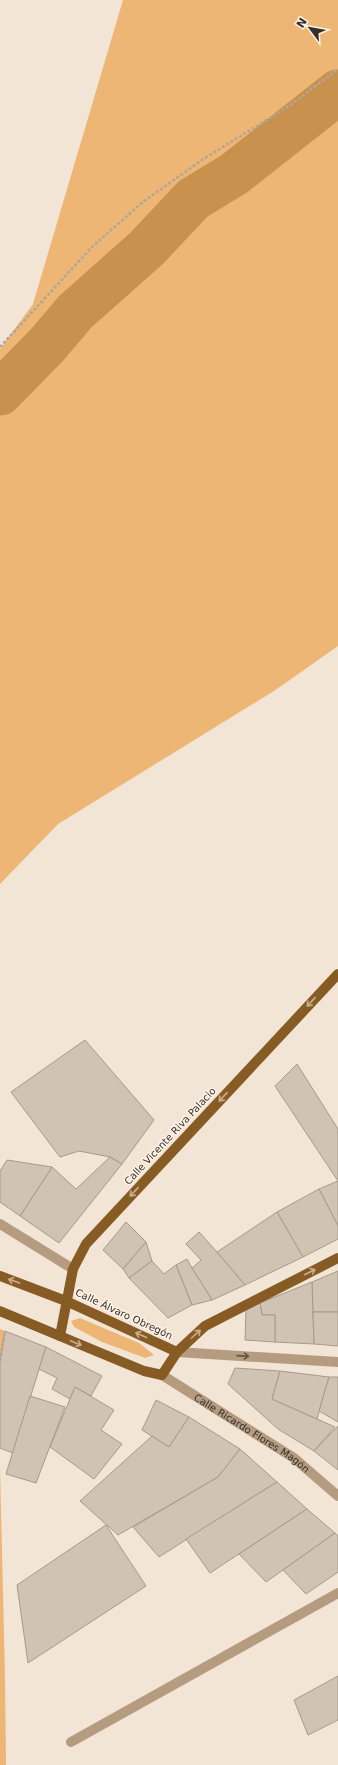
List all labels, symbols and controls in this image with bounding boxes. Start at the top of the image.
north arrow [290,8,330,48]
text: N [294,16,310,30]
one-way arrow [306,997,316,1007]
street label: Calle Vicente Riva Palacio [122,1085,218,1187]
one-way arrow [218,1092,227,1102]
one-way arrow [130,1187,139,1197]
one-way arrow [304,1268,316,1276]
one-way arrow [8,1277,21,1284]
street label: Calle Álvaro Obregón [74,1286,175,1341]
one-way arrow [191,1330,201,1339]
one-way arrow [136,1331,148,1338]
one-way arrow [70,1339,82,1347]
one-way arrow [236,1353,249,1360]
street label: Calle Ricardo Flores Magón [192,1391,312,1475]

